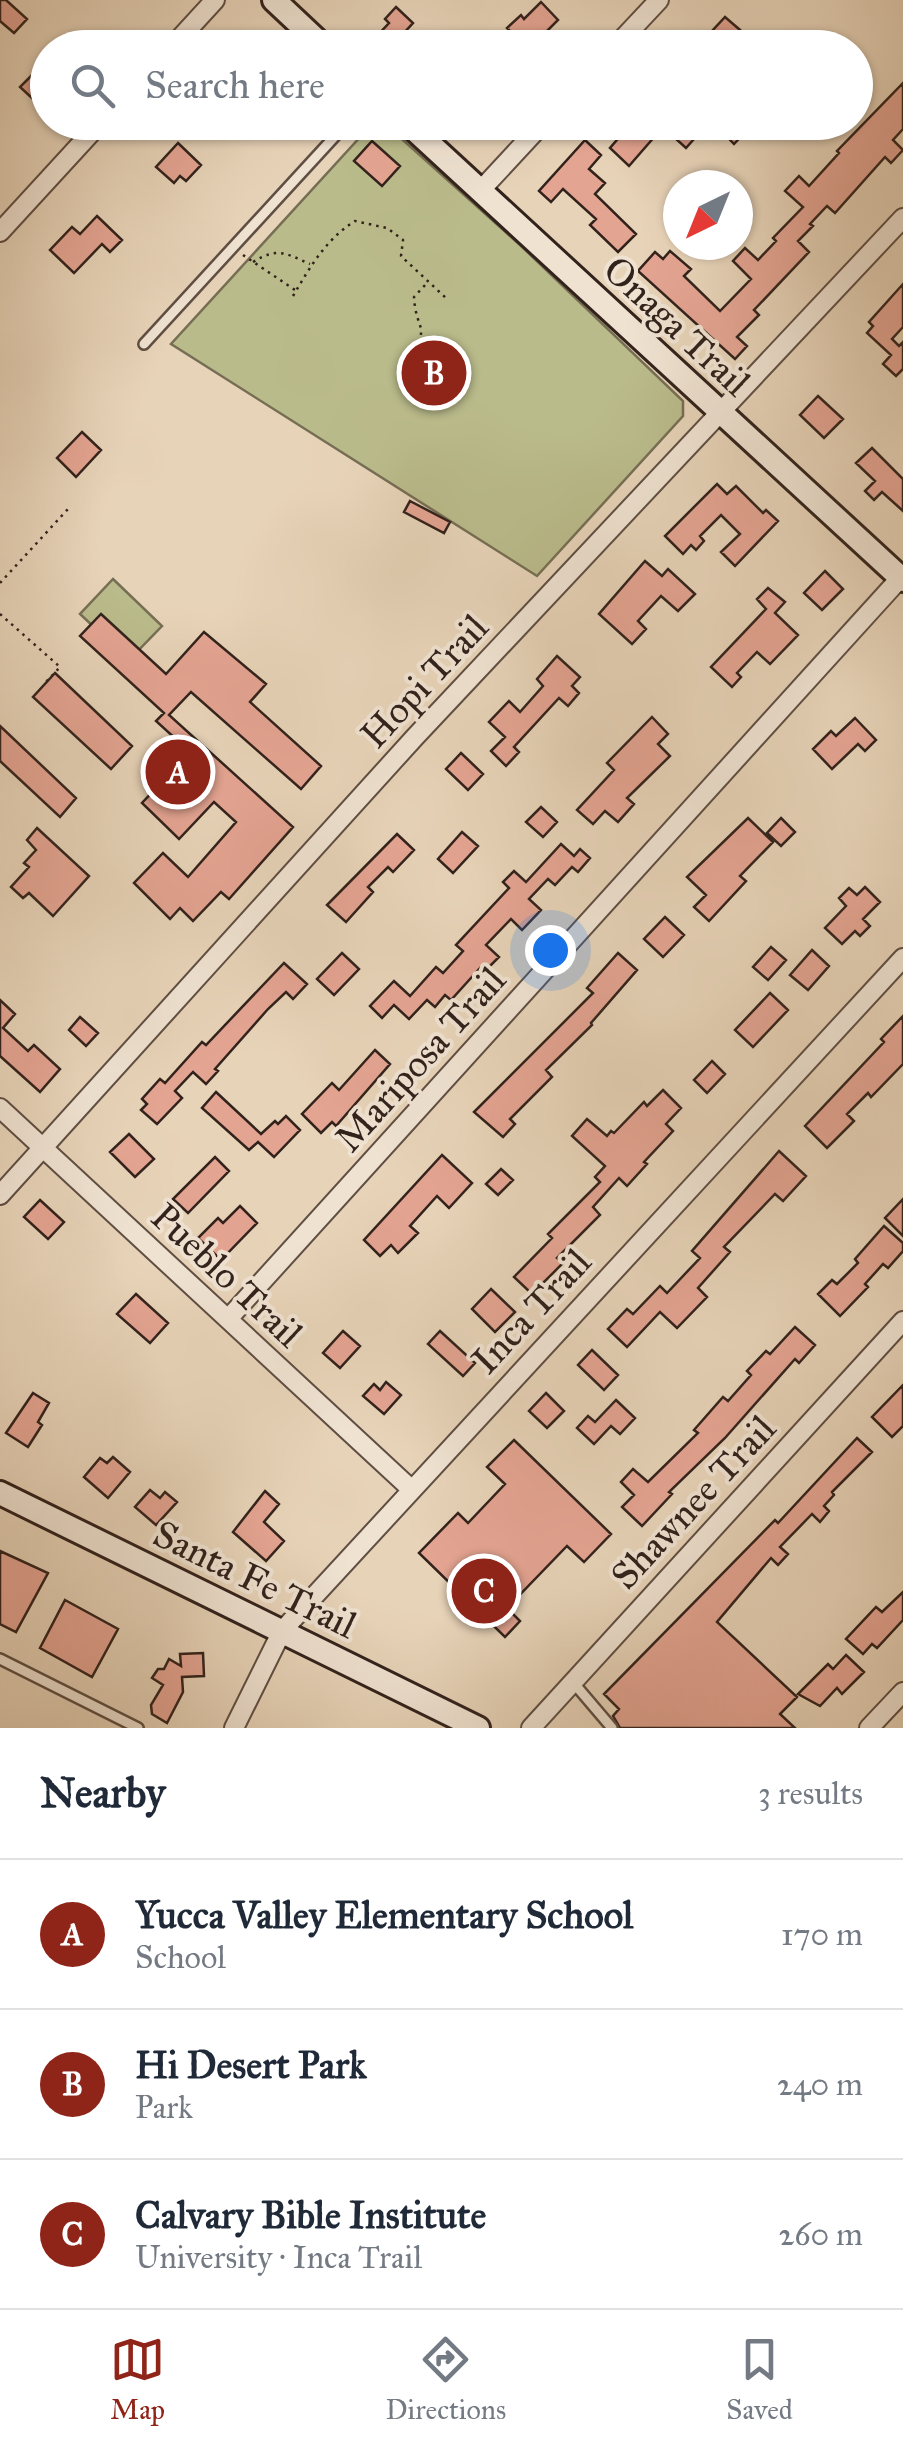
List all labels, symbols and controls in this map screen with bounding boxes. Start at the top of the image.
search box [30,30,873,140]
icon: search [65,58,120,113]
text: Search here [145,62,325,108]
north arrow [663,170,753,260]
street label: Onaga Trail [594,247,760,406]
pin: B [402,336,466,410]
street label: Hopi Trail [351,604,498,757]
pin: A [146,734,210,810]
your location [525,925,576,976]
street label: Mariposa Trail [325,957,515,1161]
street label: Pueblo Trail [142,1193,313,1357]
street label: Inca Trail [462,1239,601,1383]
street label: Shawnee Trail [601,1405,785,1598]
street label: Santa Fe Trail [146,1510,365,1648]
pin: C [452,1554,516,1628]
text: Nearby [40,1767,165,1819]
text: 3 results [758,1774,863,1813]
text: Yucca Valley Elementary School [135,1892,633,1938]
text: A [62,1915,83,1954]
text: 170 m [781,1915,863,1954]
text: School [135,1938,226,1977]
text: Hi Desert Park [135,2042,367,2088]
text: B [62,2065,83,2104]
text: 240 m [777,2065,863,2104]
text: Park [135,2088,193,2127]
text: Calvary Bible Institute [135,2192,486,2238]
text: C [62,2215,83,2254]
text: 260 m [778,2215,863,2254]
text: University · Inca Trail [135,2238,422,2277]
tab: Map [110,2332,165,2427]
tab: Directions [385,2332,506,2427]
tab: Saved [726,2332,793,2427]

